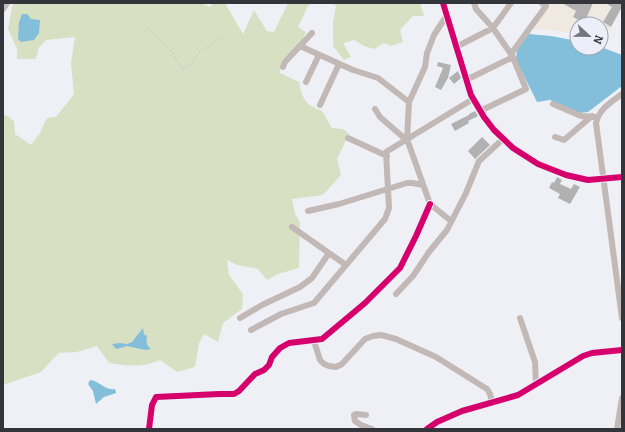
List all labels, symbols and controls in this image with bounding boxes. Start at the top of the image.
north arrow [569,16,609,56]
text: N [590,33,605,46]

